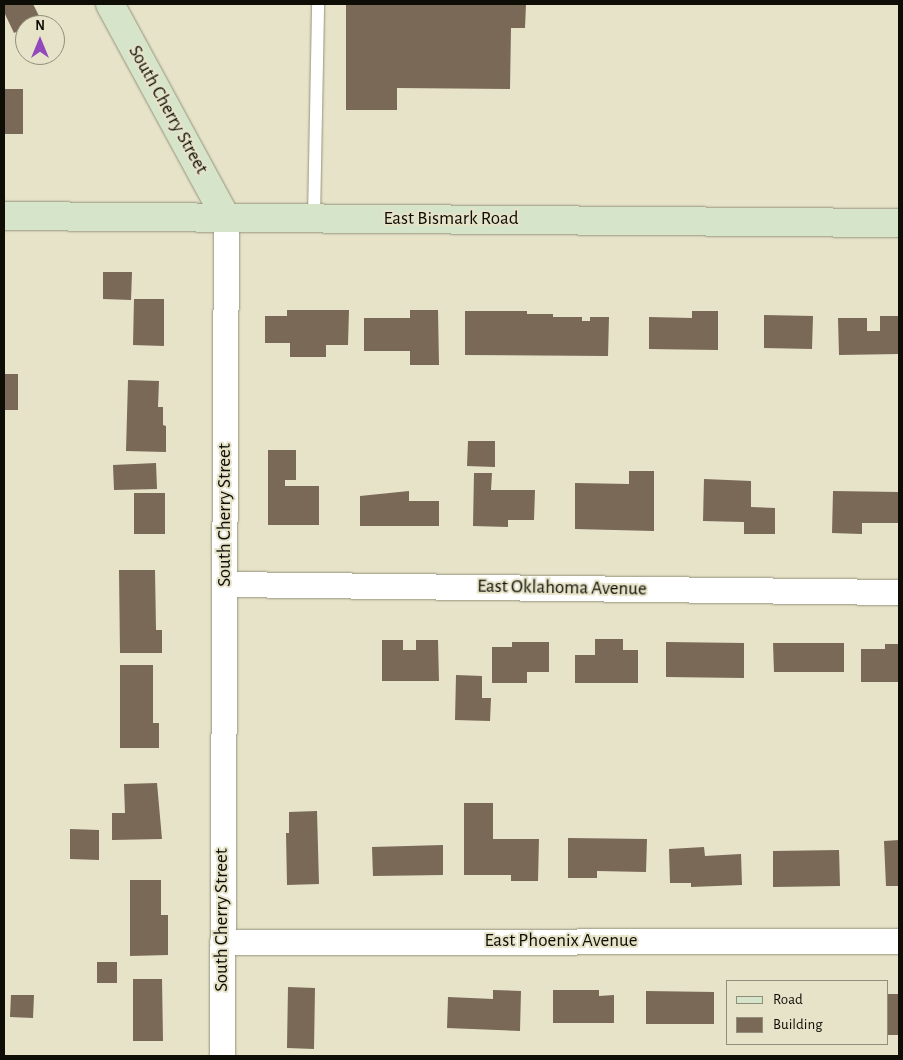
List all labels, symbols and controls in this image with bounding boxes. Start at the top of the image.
north arrow [15,15,65,65]
text: N [35,19,45,33]
street label: South Cherry Street [123,42,213,178]
street label: East Bismark Road [383,208,519,230]
street label: South Cherry Street [214,443,236,587]
street label: East Oklahoma Avenue [477,575,647,601]
street label: South Cherry Street [211,848,233,992]
street label: East Phoenix Avenue [485,930,637,952]
legend [726,980,888,1045]
text: Road [773,992,803,1007]
text: Building [773,1017,823,1032]

